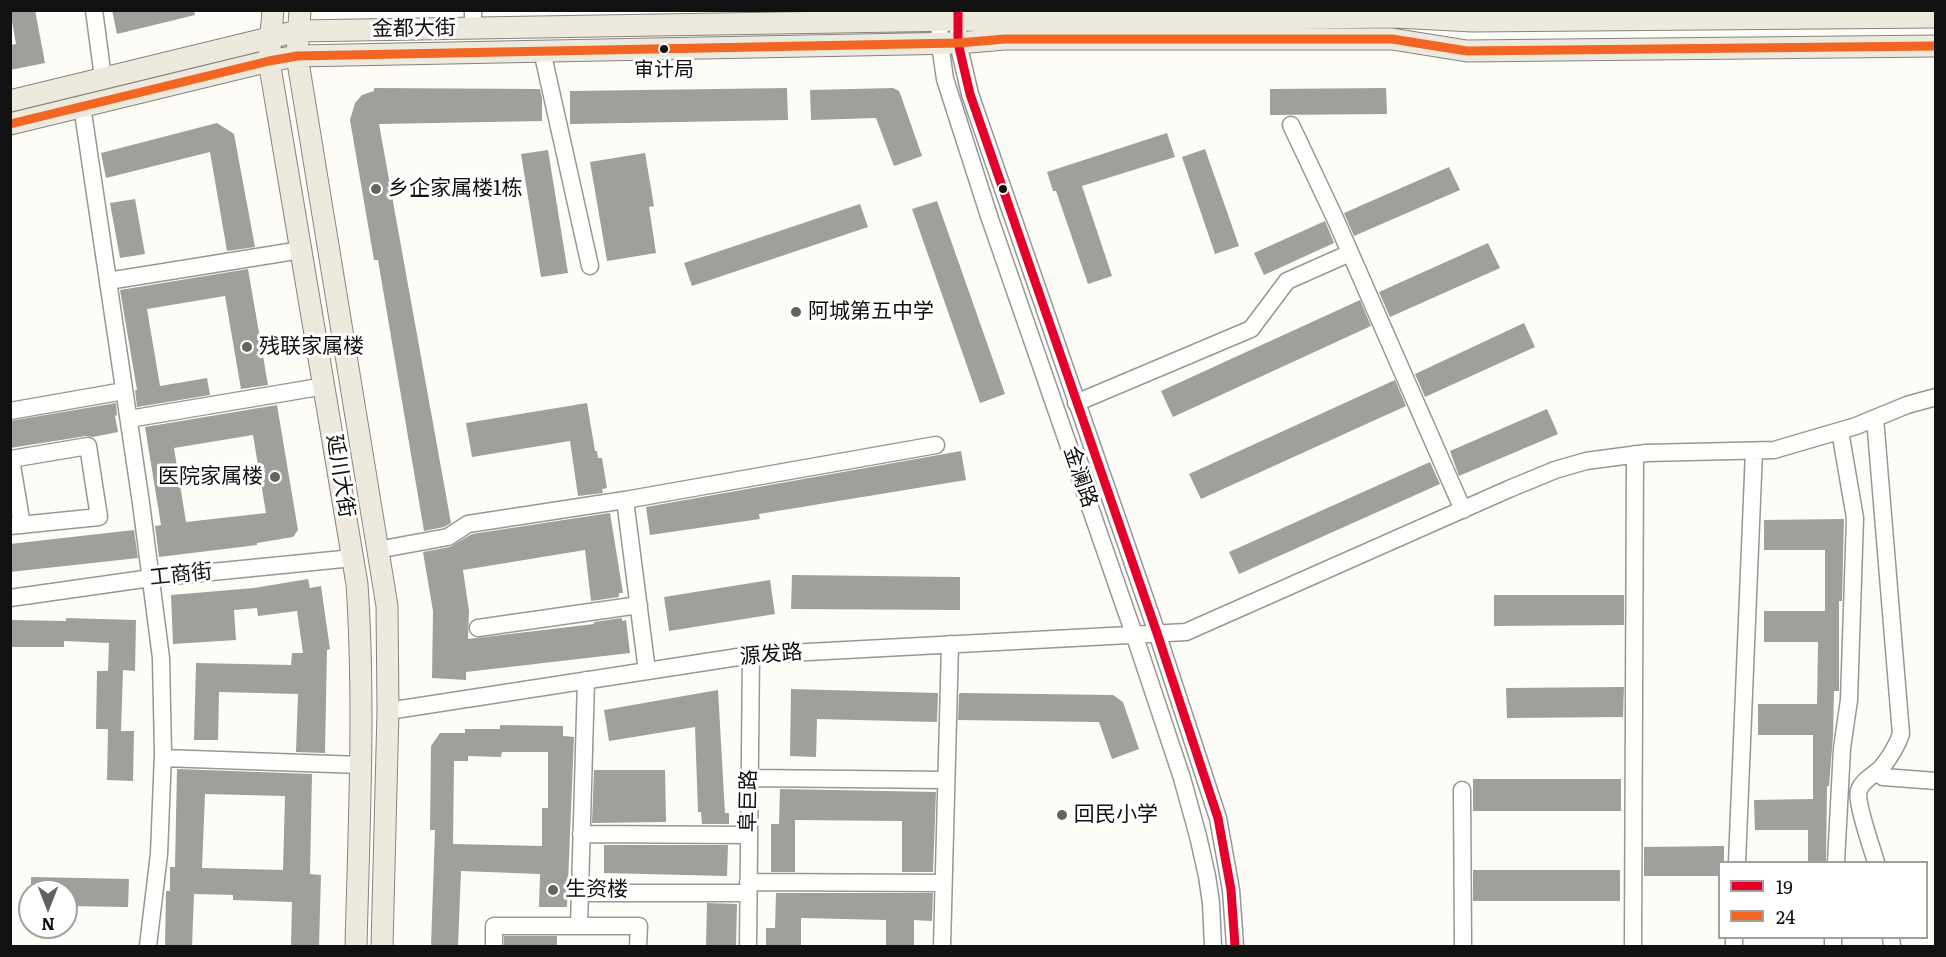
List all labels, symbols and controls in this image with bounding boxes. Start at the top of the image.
street label: 金都大街 [372,16,456,42]
marker: 审计局 [658,43,670,55]
place label: 审计局 [634,58,694,82]
place label: 乡企家属楼1栋 [388,176,523,202]
marker: 乡企家属楼1栋 [369,182,383,196]
unlabelled marker [997,183,1009,195]
place label: 阿城第五中学 [808,299,934,325]
marker: 阿城第五中学 [789,305,803,319]
place label: 残联家属楼 [259,334,364,360]
marker: 残联家属楼 [240,340,254,354]
street label: 延川大街 [321,433,359,519]
street label: 金澜路 [1058,443,1102,511]
place label: 医院家属楼 [158,464,263,490]
marker: 医院家属楼 [268,470,282,484]
street label: 工商街 [148,559,214,591]
street label: 源发路 [739,640,803,670]
street label: 阜巨路 [736,769,762,833]
place label: 回民小学 [1074,802,1158,828]
marker: 回民小学 [1055,808,1069,822]
legend [1718,861,1928,939]
text: 19 [1776,873,1793,900]
place label: 生资楼 [565,877,628,903]
north arrow [18,879,78,939]
marker: 生资楼 [546,883,560,897]
text: 24 [1776,903,1795,930]
text: N [41,913,55,937]

